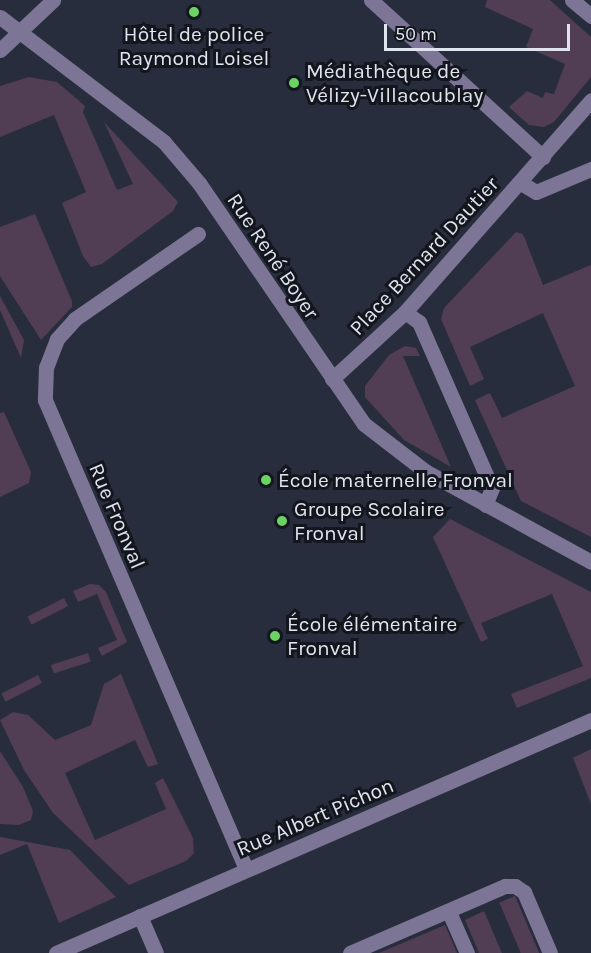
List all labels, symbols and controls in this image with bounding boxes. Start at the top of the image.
marker: Hôtel de police Raymond Loisel [187,5,201,19]
scale bar [387,12,573,50]
place label: Hôtel de police Raymond Loisel [119,21,269,71]
text: 50 m [395,23,437,45]
place label: Médiathèque de Vélizy-Villacoublay [306,58,483,108]
marker: Médiathèque de Vélizy-Villacoublay [287,76,301,90]
street label: Place Bernard Dautier [344,172,504,340]
street label: Rue René Boyer [222,188,324,324]
street label: Rue Fronval [84,459,150,573]
place label: École maternelle Fronval [278,467,513,493]
marker: École maternelle Fronval [259,473,273,487]
place label: Groupe Scolaire Fronval [294,496,444,546]
marker: Groupe Scolaire Fronval [275,514,289,528]
place label: École élémentaire Fronval [287,611,457,661]
marker: École élémentaire Fronval [268,629,282,643]
street label: Rue Albert Pichon [233,772,397,862]

